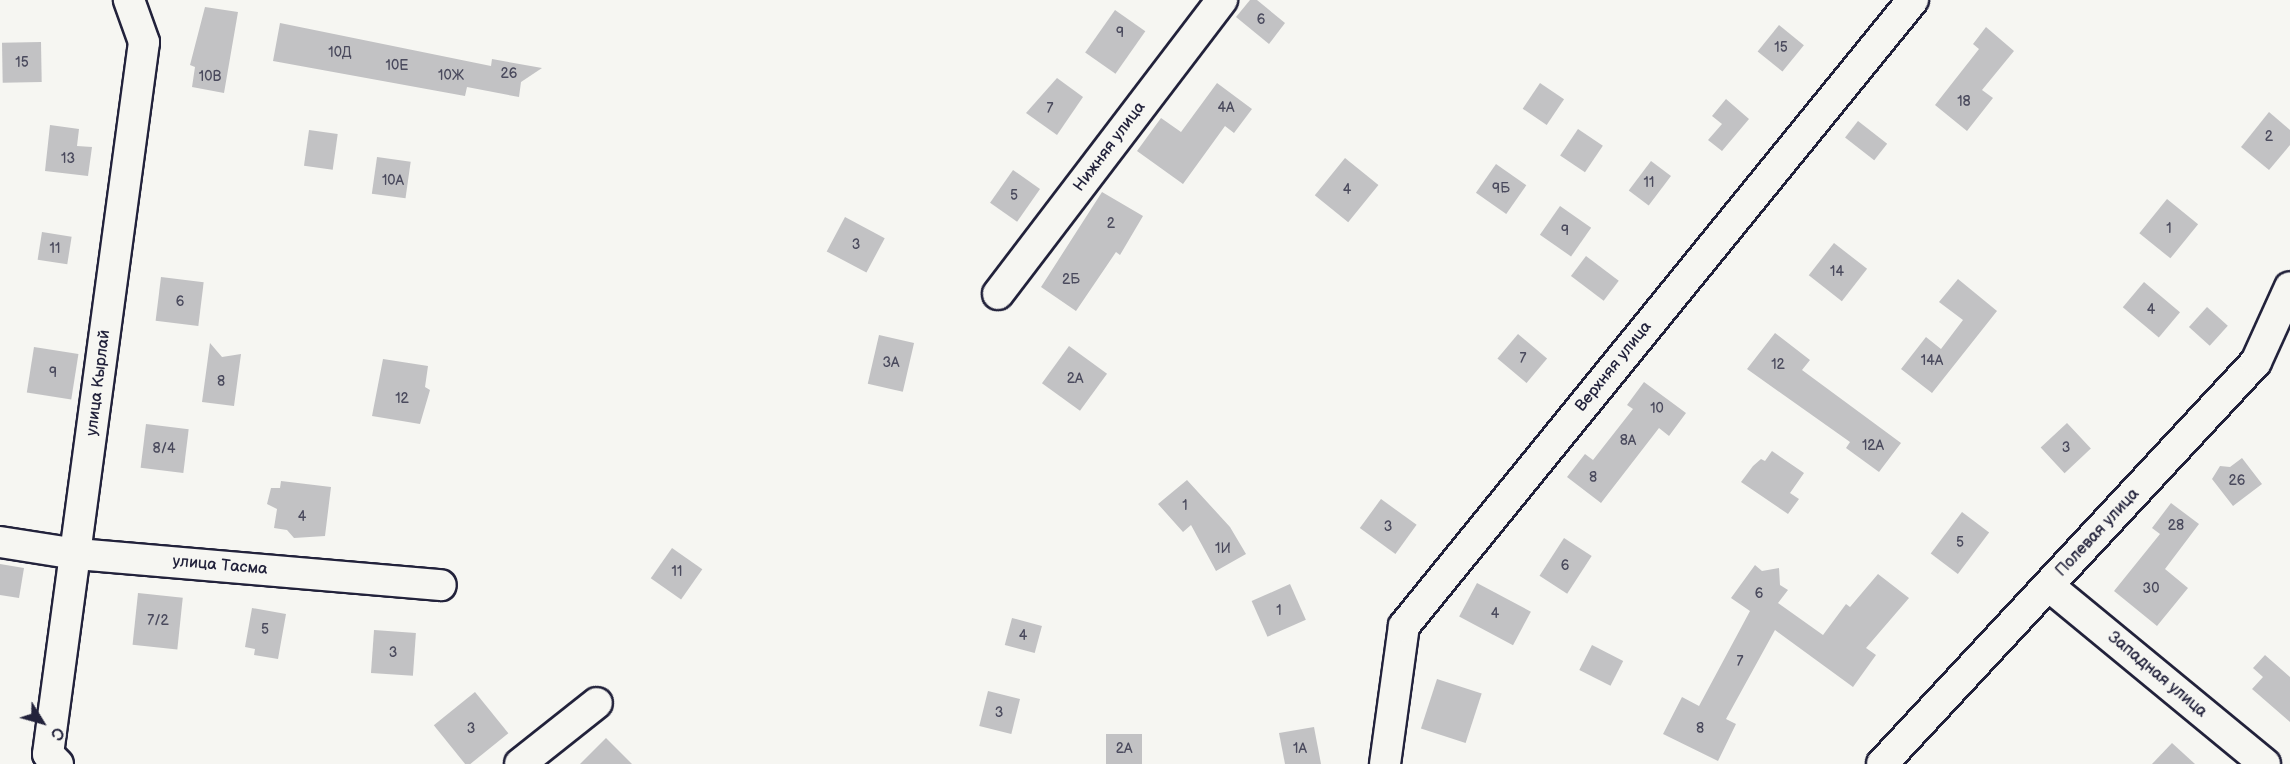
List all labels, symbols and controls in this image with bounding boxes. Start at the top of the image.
house number: 6 [1257,12,1265,28]
house number: 9 [1116,25,1124,41]
house number: 15 [1774,40,1788,56]
house number: 10Д [328,45,352,61]
house number: 15 [15,55,29,71]
house number: 10Е [386,58,408,74]
house number: 26 [501,66,517,82]
house number: 10Ж [438,68,464,84]
house number: 10В [199,69,221,85]
house number: 18 [1957,94,1971,110]
street label: Нижняя улица [1070,98,1150,196]
house number: 4А [1217,100,1235,116]
house number: 7 [1047,101,1053,117]
house number: 2 [2265,129,2273,145]
house number: 13 [61,151,75,167]
house number: 10А [382,173,404,189]
house number: 11 [1644,175,1654,191]
house number: 9Б [1492,181,1510,197]
house number: 4 [1343,182,1351,198]
house number: 5 [1010,188,1018,204]
house number: 2 [1107,216,1115,232]
house number: 1 [2166,221,2172,237]
house number: 9 [1561,223,1569,239]
house number: 3 [852,237,860,253]
house number: 11 [50,241,60,257]
house number: 14 [1830,264,1844,280]
house number: 2Б [1062,272,1080,288]
house number: 6 [176,294,184,310]
house number: 4 [2147,302,2155,318]
street label: Верхняя улица [1572,318,1656,416]
street label: улица Кырлай [83,329,115,437]
house number: 7 [1520,351,1526,367]
house number: 14А [1921,353,1943,369]
house number: 3А [882,355,900,371]
house number: 12 [1771,357,1785,373]
house number: 9 [49,365,57,381]
house number: 2А [1067,371,1083,387]
house number: 8 [217,374,225,390]
house number: 12 [395,391,409,407]
house number: 10 [1650,401,1664,417]
house number: 8А [1620,433,1636,449]
house number: 12А [1862,438,1884,454]
house number: 3 [2062,440,2070,456]
house number: 8/4 [152,441,176,457]
house number: 8 [1589,470,1597,486]
house number: 26 [2229,473,2245,489]
street label: Полевая улица [2052,485,2144,581]
house number: 1 [1182,498,1188,514]
house number: 4 [298,509,306,525]
house number: 28 [2168,518,2184,534]
house number: 3 [1384,519,1392,535]
house number: 5 [1956,535,1964,551]
house number: 1И [1215,541,1231,557]
street label: улица Тасма [172,552,268,580]
house number: 6 [1561,558,1569,574]
house number: 11 [672,564,682,580]
house number: 30 [2143,581,2159,597]
house number: 6 [1755,586,1763,602]
house number: 1 [1276,603,1282,619]
house number: 4 [1491,606,1499,622]
house number: 7/2 [147,613,169,629]
house number: 5 [261,622,269,638]
house number: 4 [1019,628,1027,644]
street label: Западная улица [2104,628,2210,722]
house number: 3 [389,645,397,661]
house number: 7 [1737,654,1743,670]
north arrow [12,692,72,752]
house number: 3 [995,705,1003,721]
house number: 3 [467,721,475,737]
house number: 8 [1696,721,1704,737]
text: С [46,723,68,743]
house number: 2А [1116,741,1132,757]
house number: 1А [1293,741,1307,757]

